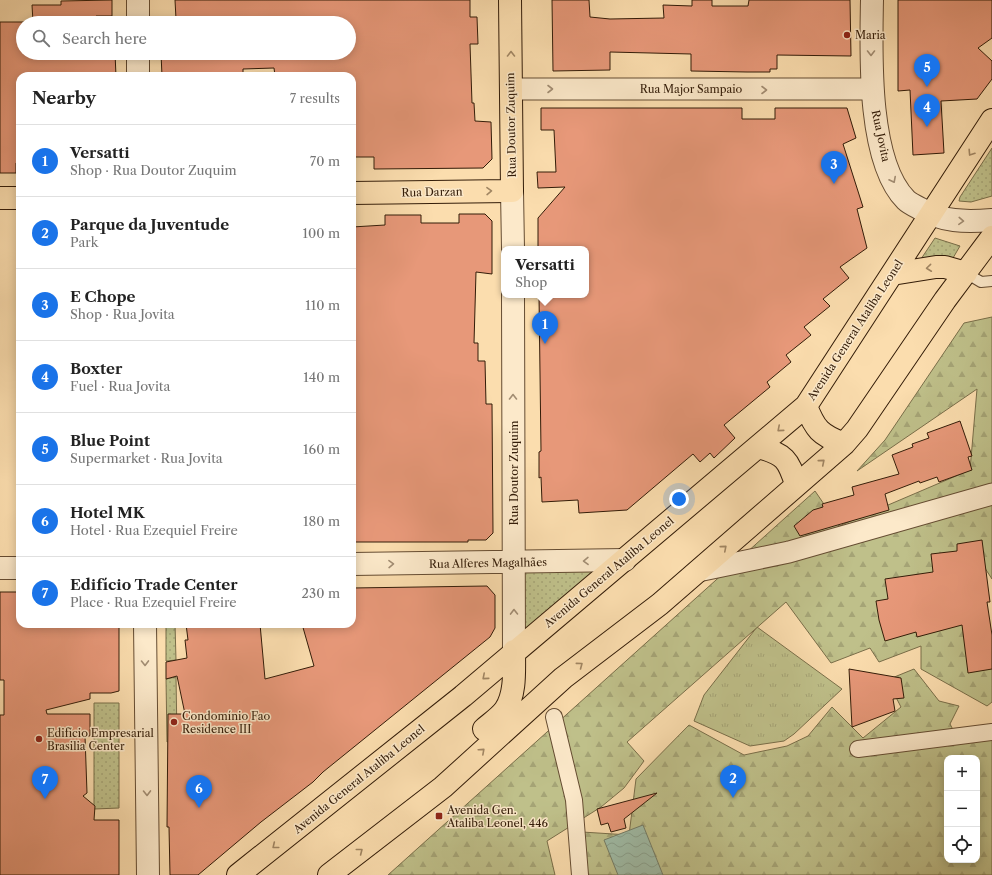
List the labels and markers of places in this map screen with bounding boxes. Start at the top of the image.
place label: Maria [855,28,886,42]
marker: Maria [842,30,852,40]
pin: 5 [914,54,940,87]
pin: 4 [914,94,940,127]
pin: 3 [821,151,847,184]
pin: 1 [532,311,558,344]
place label: Condomínio Fao Residence III [182,709,271,736]
marker: Condomínio Fao Residence III [169,717,179,727]
place label: Edifício Empresarial Brasilia Center [47,726,154,753]
marker: Edifício Empresarial Brasilia Center [34,734,44,744]
pin: 2 [720,765,746,798]
pin: 7 [32,766,58,799]
pin: 6 [186,775,212,808]
place label: Avenida Gen. Ataliba Leonel, 446 [446,803,549,830]
marker: Avenida Gen. Ataliba Leonel, 446 [434,811,444,821]

